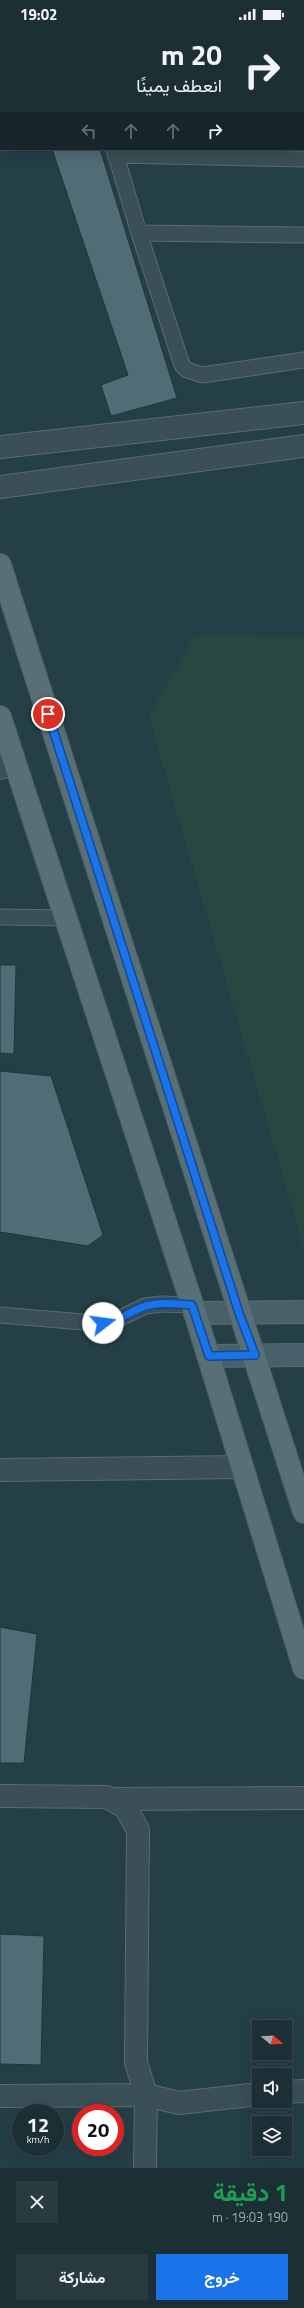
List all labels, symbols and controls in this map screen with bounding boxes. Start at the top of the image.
text: 19:02 [20,3,57,26]
text: 20 m [161,33,222,76]
icon: right [236,44,288,96]
text: انعطف يمينًا [136,72,222,99]
icon: left [78,120,100,142]
icon: ahead [120,120,142,142]
icon: ahead [162,120,184,142]
icon: right [204,120,226,142]
pin [31,697,65,731]
icon: arrive [37,703,59,725]
position arrow [82,1302,124,1344]
north arrow [252,2020,292,2060]
map controls [252,2020,292,2156]
button: sound [252,2068,292,2108]
speed limit sign: 20 [72,2104,124,2156]
text: 12 [27,2109,49,2140]
button: layers [252,2116,292,2156]
text: km/h [27,2132,49,2147]
text: 1 دقيقة [213,2174,288,2210]
button: close [16,2181,58,2223]
text: 190 m · 19:03 [212,2207,288,2227]
button: مشاركة [16,2254,148,2300]
button: خروج [156,2254,288,2300]

